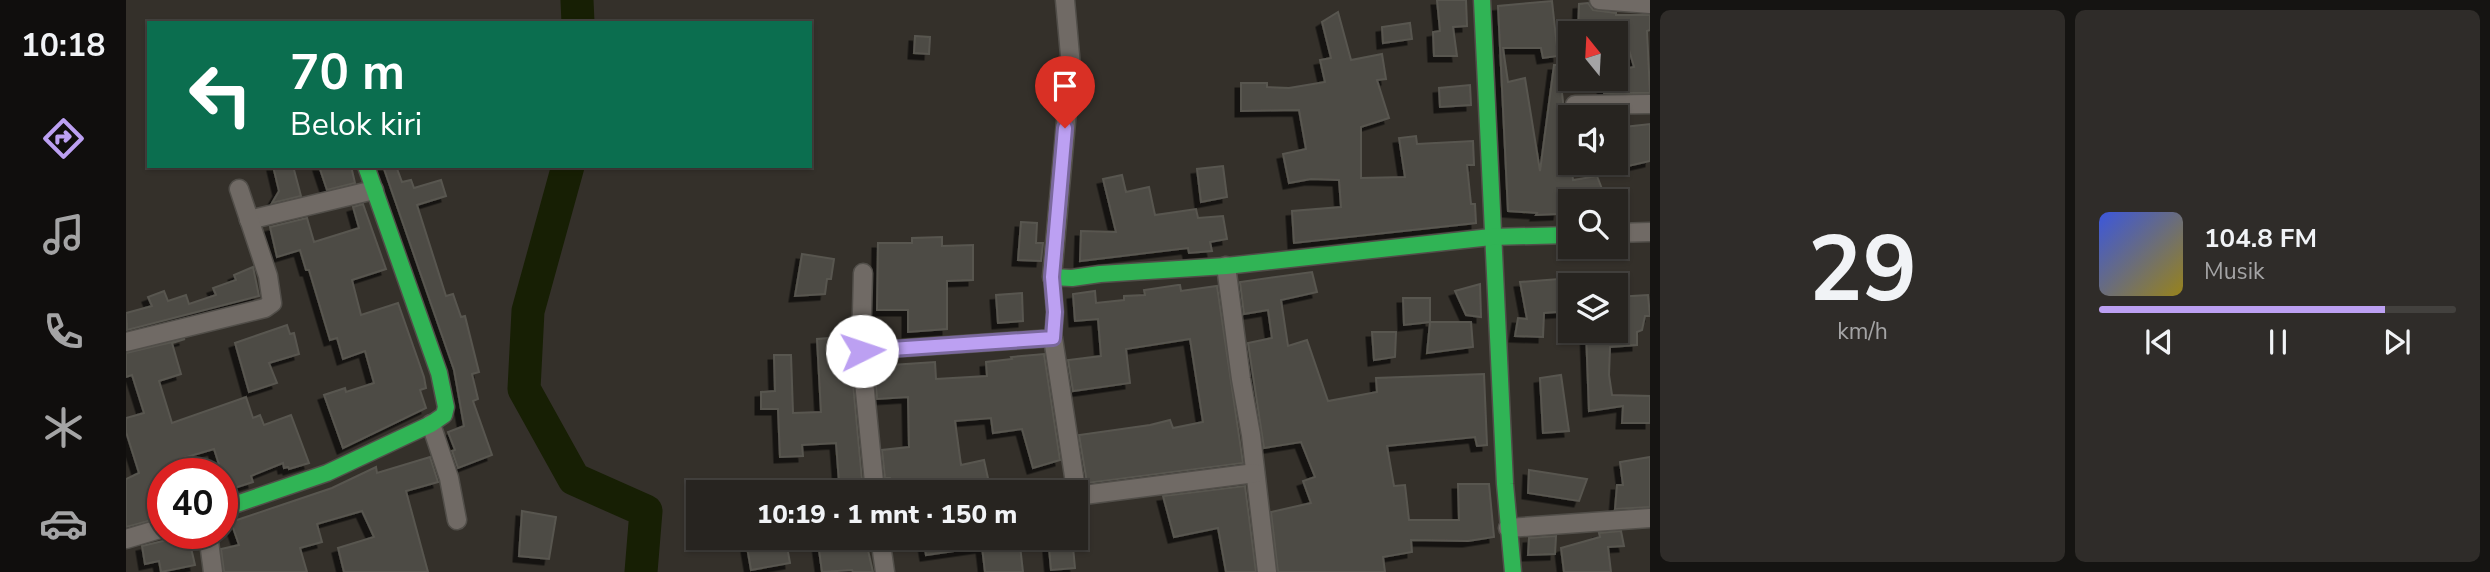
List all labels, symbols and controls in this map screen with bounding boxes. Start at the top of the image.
north arrow [1558,21,1628,91]
map controls [1558,21,1628,343]
text: 10:18 [21,24,105,67]
text: 70 m [290,39,405,106]
icon: left [175,49,266,140]
pin [1035,56,1095,128]
icon: arrive [1046,67,1084,105]
text: Belok kiri [290,103,422,146]
button: sound [1558,105,1628,175]
icon: directions [39,114,88,163]
button: search [1558,189,1628,259]
text: 29 [1808,208,1917,332]
icon: music [39,210,88,259]
text: 104.8 FM [2204,221,2317,256]
text: Musik [2204,256,2264,287]
button: layers [1558,273,1628,343]
icon: phone [39,307,88,356]
position arrow [825,314,899,388]
text: km/h [1837,316,1888,347]
icon: previous [2140,323,2178,361]
icon: pause [2259,323,2297,361]
icon: next [2378,323,2416,361]
icon: climate [39,403,88,452]
speed limit sign: 40 [147,458,238,549]
text: 10:19 · 1 mnt · 150 m [757,497,1017,532]
icon: car [39,499,88,548]

